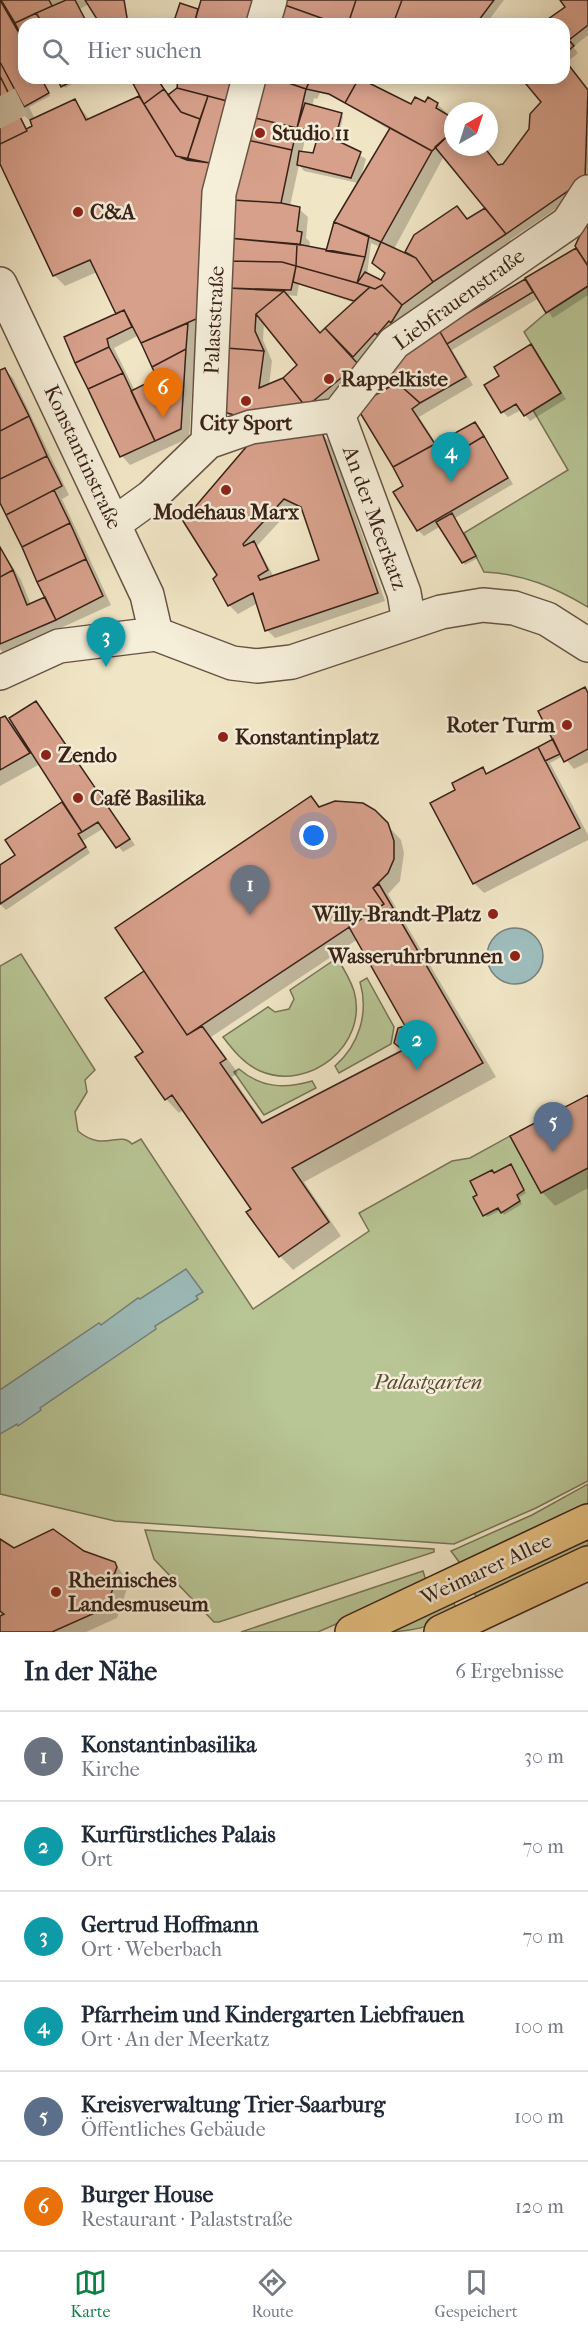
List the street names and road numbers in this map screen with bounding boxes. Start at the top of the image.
street label: Liebfrauenstraße [389,244,529,354]
street label: Palaststraße [199,265,229,375]
street label: Konstantinstraße [39,381,127,533]
street label: An der Meerkatz [338,442,412,593]
street label: Weimarer Allee [416,1528,555,1610]

